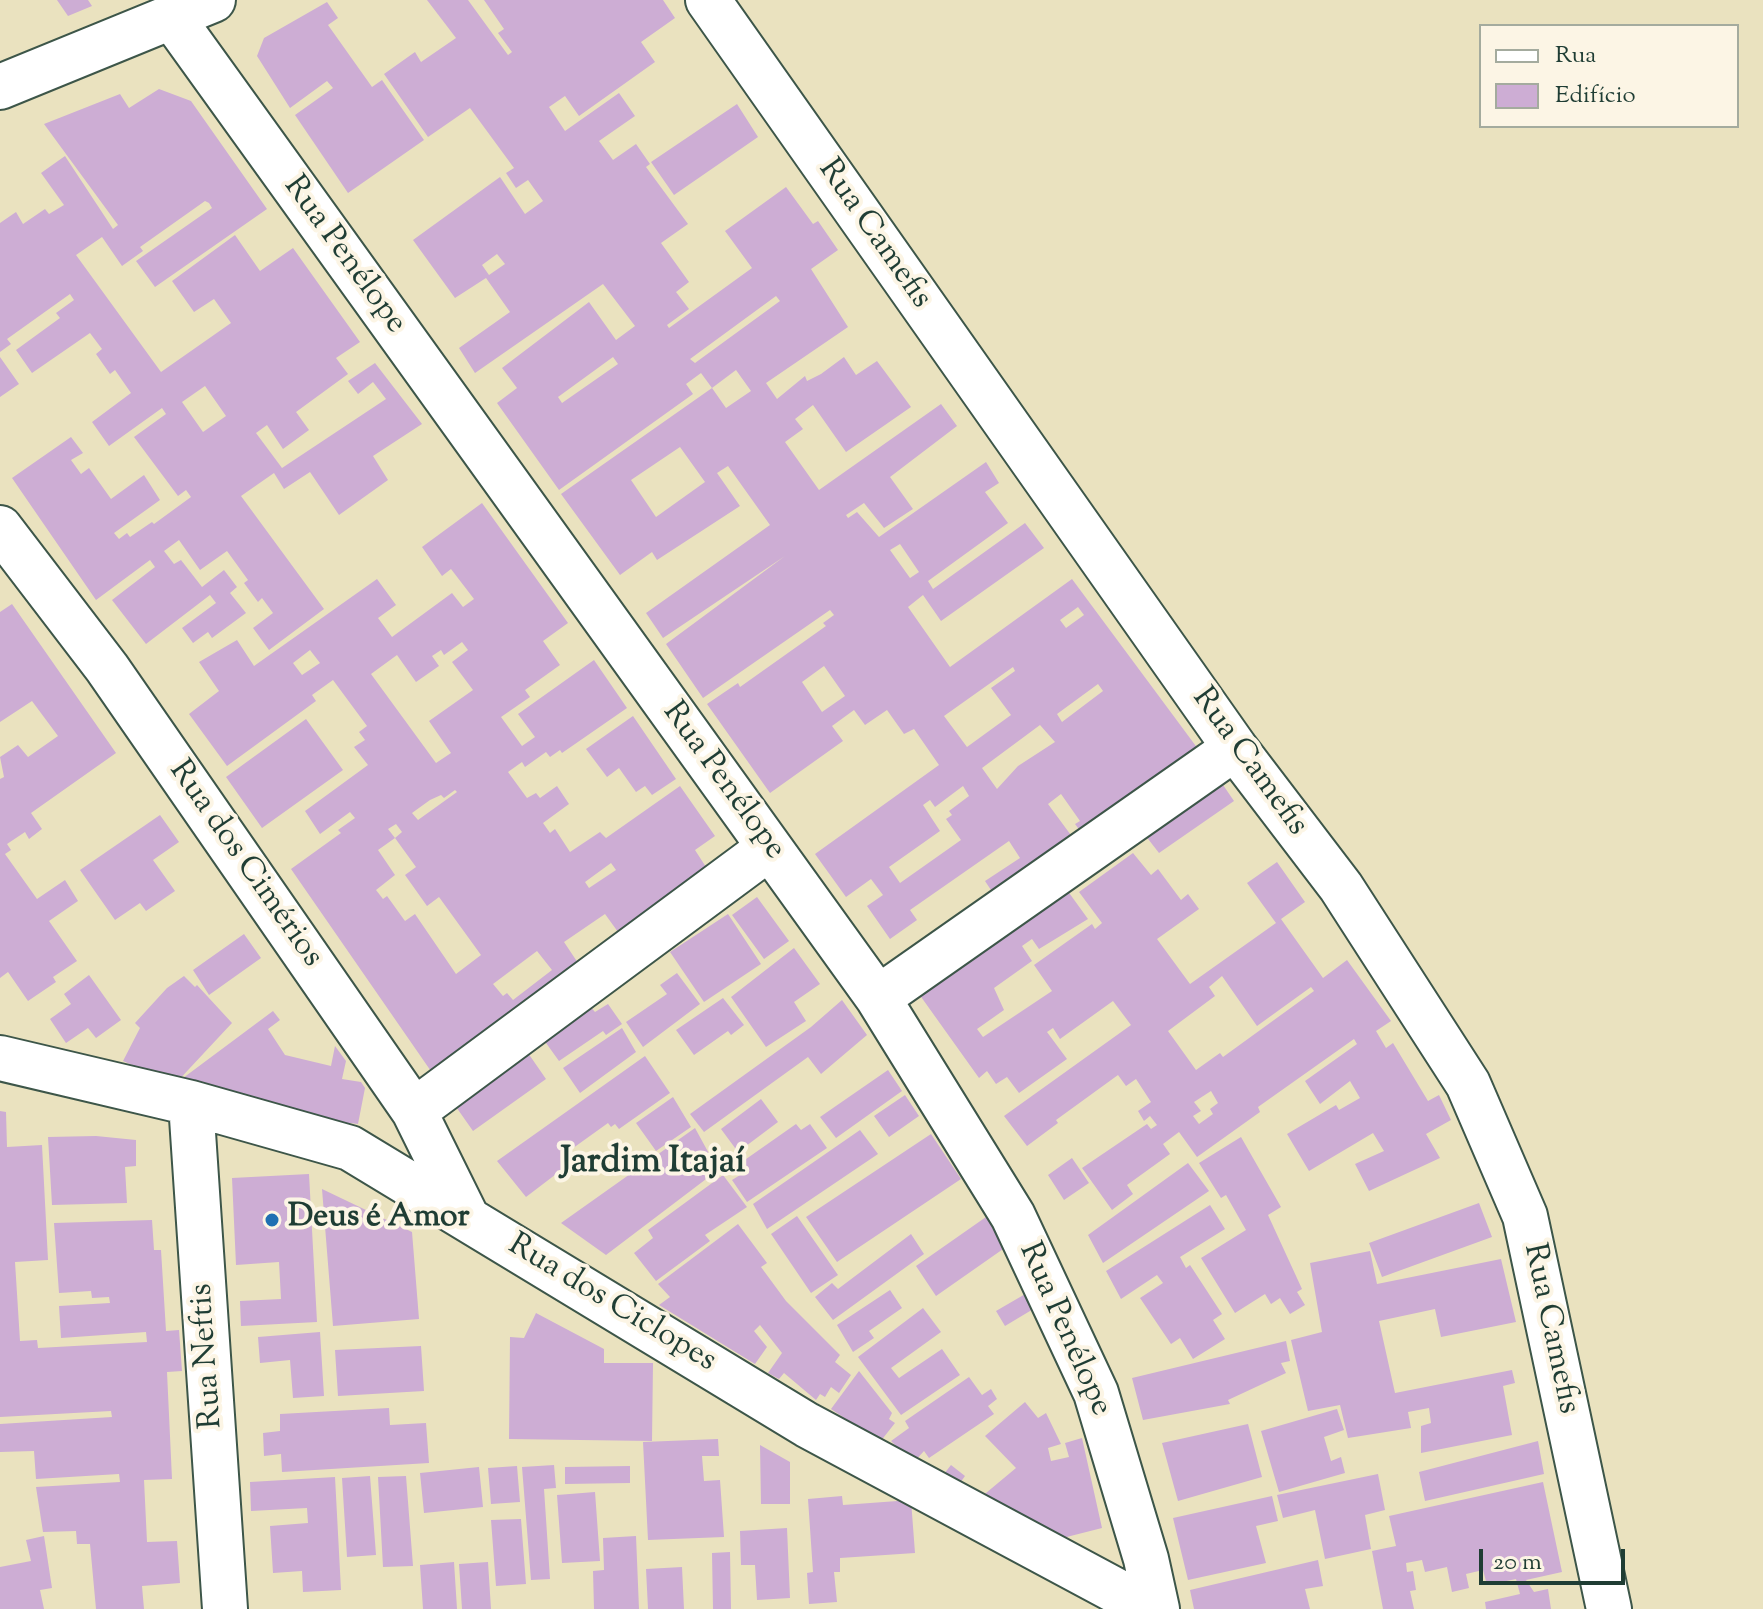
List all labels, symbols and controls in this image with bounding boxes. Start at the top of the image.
legend [1479,24,1739,128]
text: Rua [1555,39,1596,73]
text: Edifício [1555,79,1636,113]
street label: Rua Camefis [808,153,938,317]
street label: Rua Penélope [273,170,413,342]
street label: Rua Camefis [1182,682,1314,844]
street label: Rua Penélope [652,696,792,868]
street label: Rua dos Cimérios [159,754,329,976]
district label: Jardim Itajaí [560,1143,746,1187]
place label: Deus é Amor [288,1201,469,1239]
marker: Deus é Amor [263,1211,281,1229]
street label: Rua dos Ciclopes [500,1228,722,1382]
street label: Rua Penélope [1008,1237,1118,1423]
street label: Rua Camefis [1512,1240,1586,1418]
street label: Rua Neftis [185,1282,233,1430]
scale bar [1483,1533,1629,1583]
text: 20 m [1493,1546,1542,1580]

